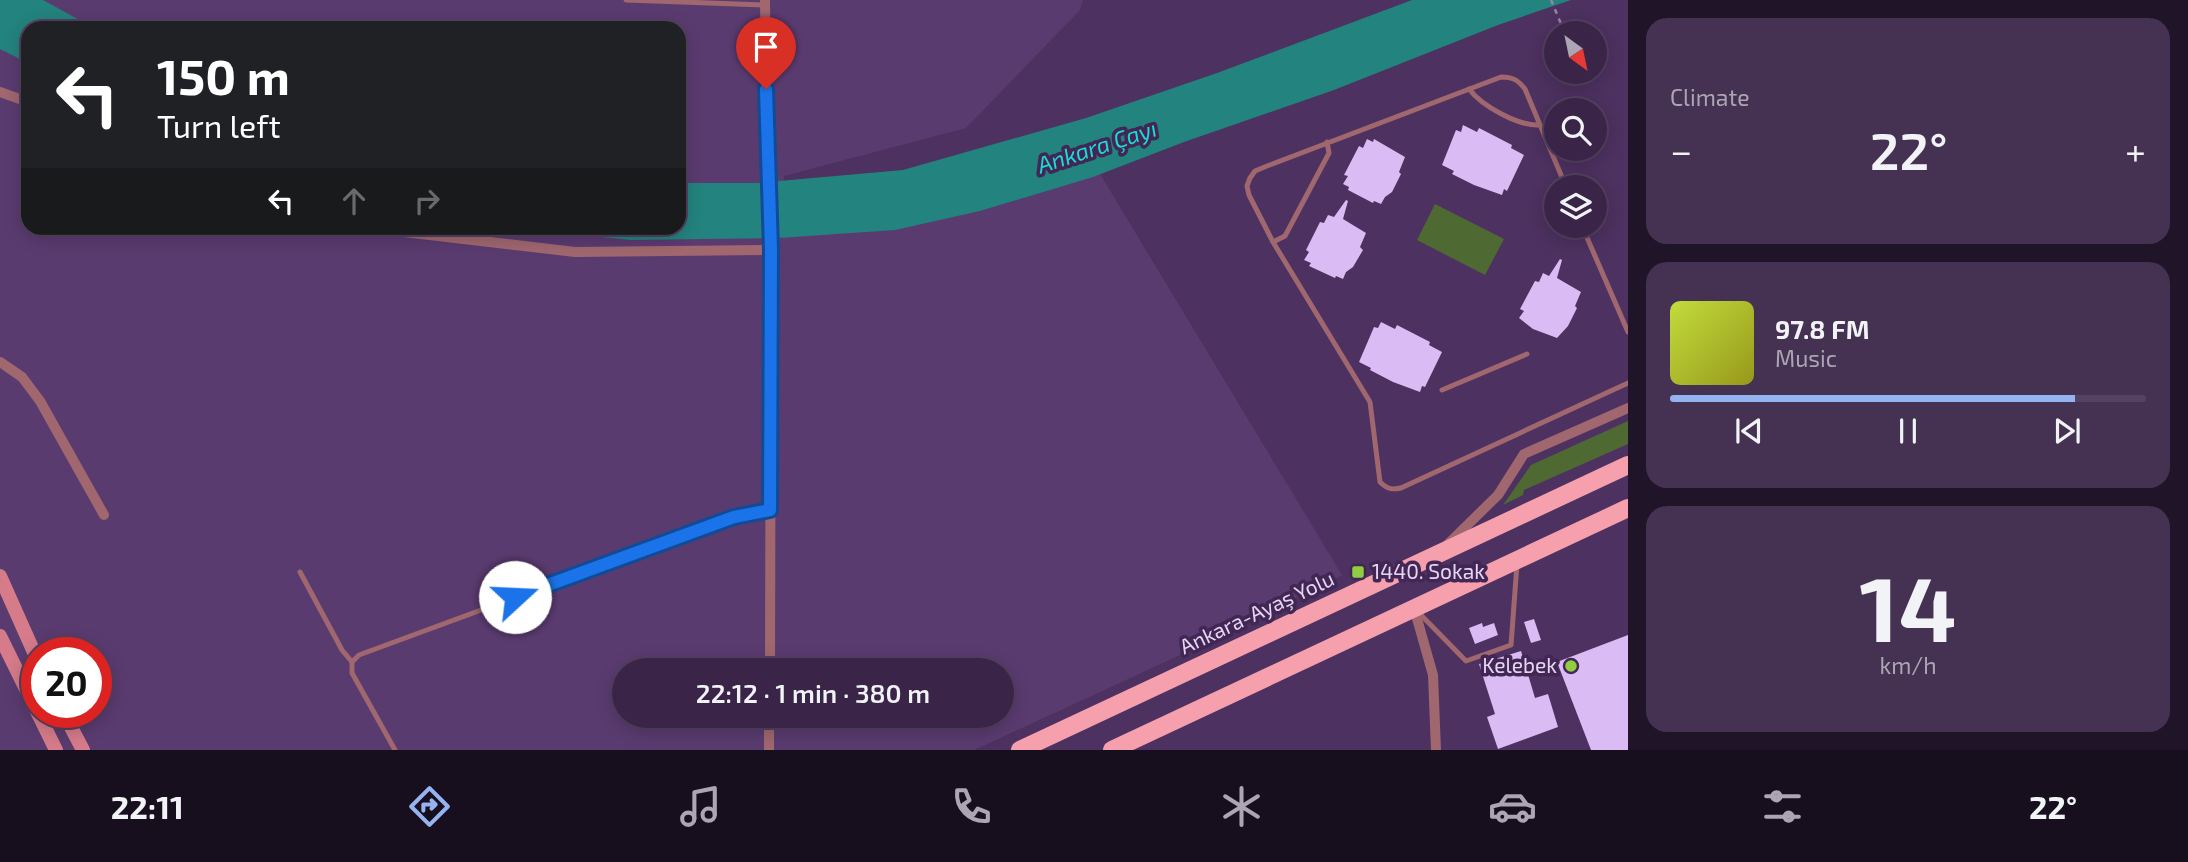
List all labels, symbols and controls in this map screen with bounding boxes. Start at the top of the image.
pin [736,17,796,89]
north arrow [1544,21,1606,84]
map controls [1544,21,1607,238]
icon: arrive [747,28,785,66]
text: 150 m [157,46,290,105]
icon: left [42,49,133,140]
text: Climate [1670,83,1750,111]
button: search [1544,98,1607,161]
text: Turn left [157,106,281,144]
water label: Ankara Çayı [1032,114,1160,180]
text: 22° [1870,118,1948,180]
text: − [1670,127,1692,173]
text: + [2125,127,2146,173]
button: layers [1544,175,1607,238]
icon: left [262,182,300,220]
icon: ahead [335,182,373,220]
icon: right [408,182,446,220]
text: 97.8 FM [1775,313,1869,344]
text: Music [1775,344,1837,372]
icon: previous [1730,412,1768,450]
icon: pause [1889,412,1927,450]
icon: next [2048,412,2086,450]
text: 14 [1859,551,1957,660]
place label: 1440. Sokak [1372,558,1485,583]
position arrow [478,560,552,634]
marker: 1440. Sokak [1350,564,1366,580]
street label: Ankara-Ayaş Yolu [1175,565,1338,660]
speed limit sign: 20 [21,637,112,728]
text: km/h [1879,651,1937,679]
place label: Kelebek [1482,652,1557,677]
marker: Kelebek [1563,658,1579,674]
text: 22:12 · 1 min · 380 m [696,677,930,708]
icon: directions [405,782,454,831]
icon: music [676,782,725,831]
icon: phone [947,782,996,831]
icon: climate [1217,782,1266,831]
icon: car [1488,782,1537,831]
icon: filters [1758,782,1807,831]
text: 22:11 [111,787,184,825]
text: 22° [2029,787,2077,825]

